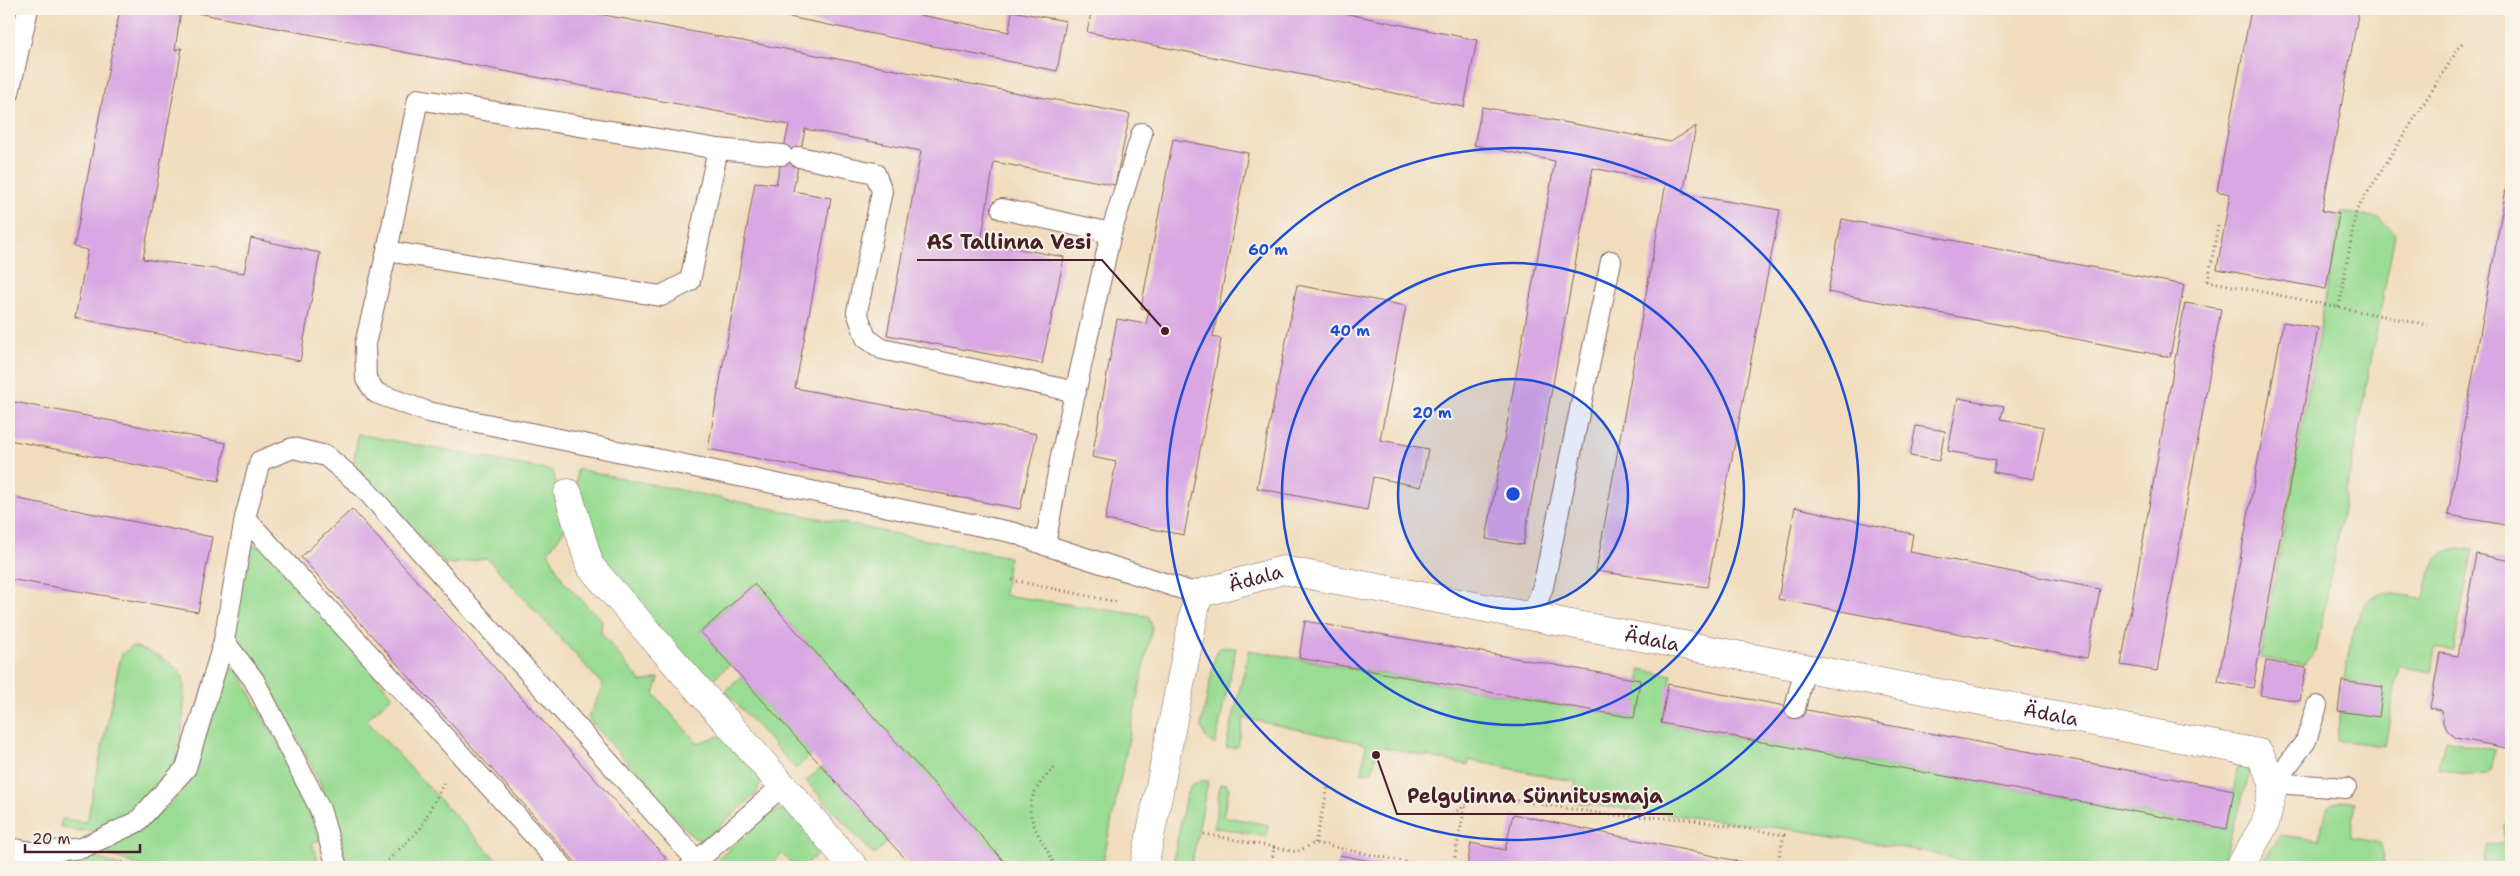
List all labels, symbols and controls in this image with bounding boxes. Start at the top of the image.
callout: AS Tallinna Vesi [917,225,1102,260]
text: AS Tallinna Vesi [926,229,1092,255]
text: 60 m [1248,240,1288,260]
text: 40 m [1330,321,1370,341]
text: 20 m [1412,403,1452,423]
centre of rings [1504,485,1522,503]
street label: Ädala [1226,559,1286,598]
street label: Ädala [1622,622,1681,657]
street label: Ädala [2022,697,2080,732]
callout: Pelgulinna Sünnitusmaja [1397,779,1673,814]
text: Pelgulinna Sünnitusmaja [1407,783,1663,809]
scale bar [25,821,140,853]
text: 20 m [32,829,71,849]

